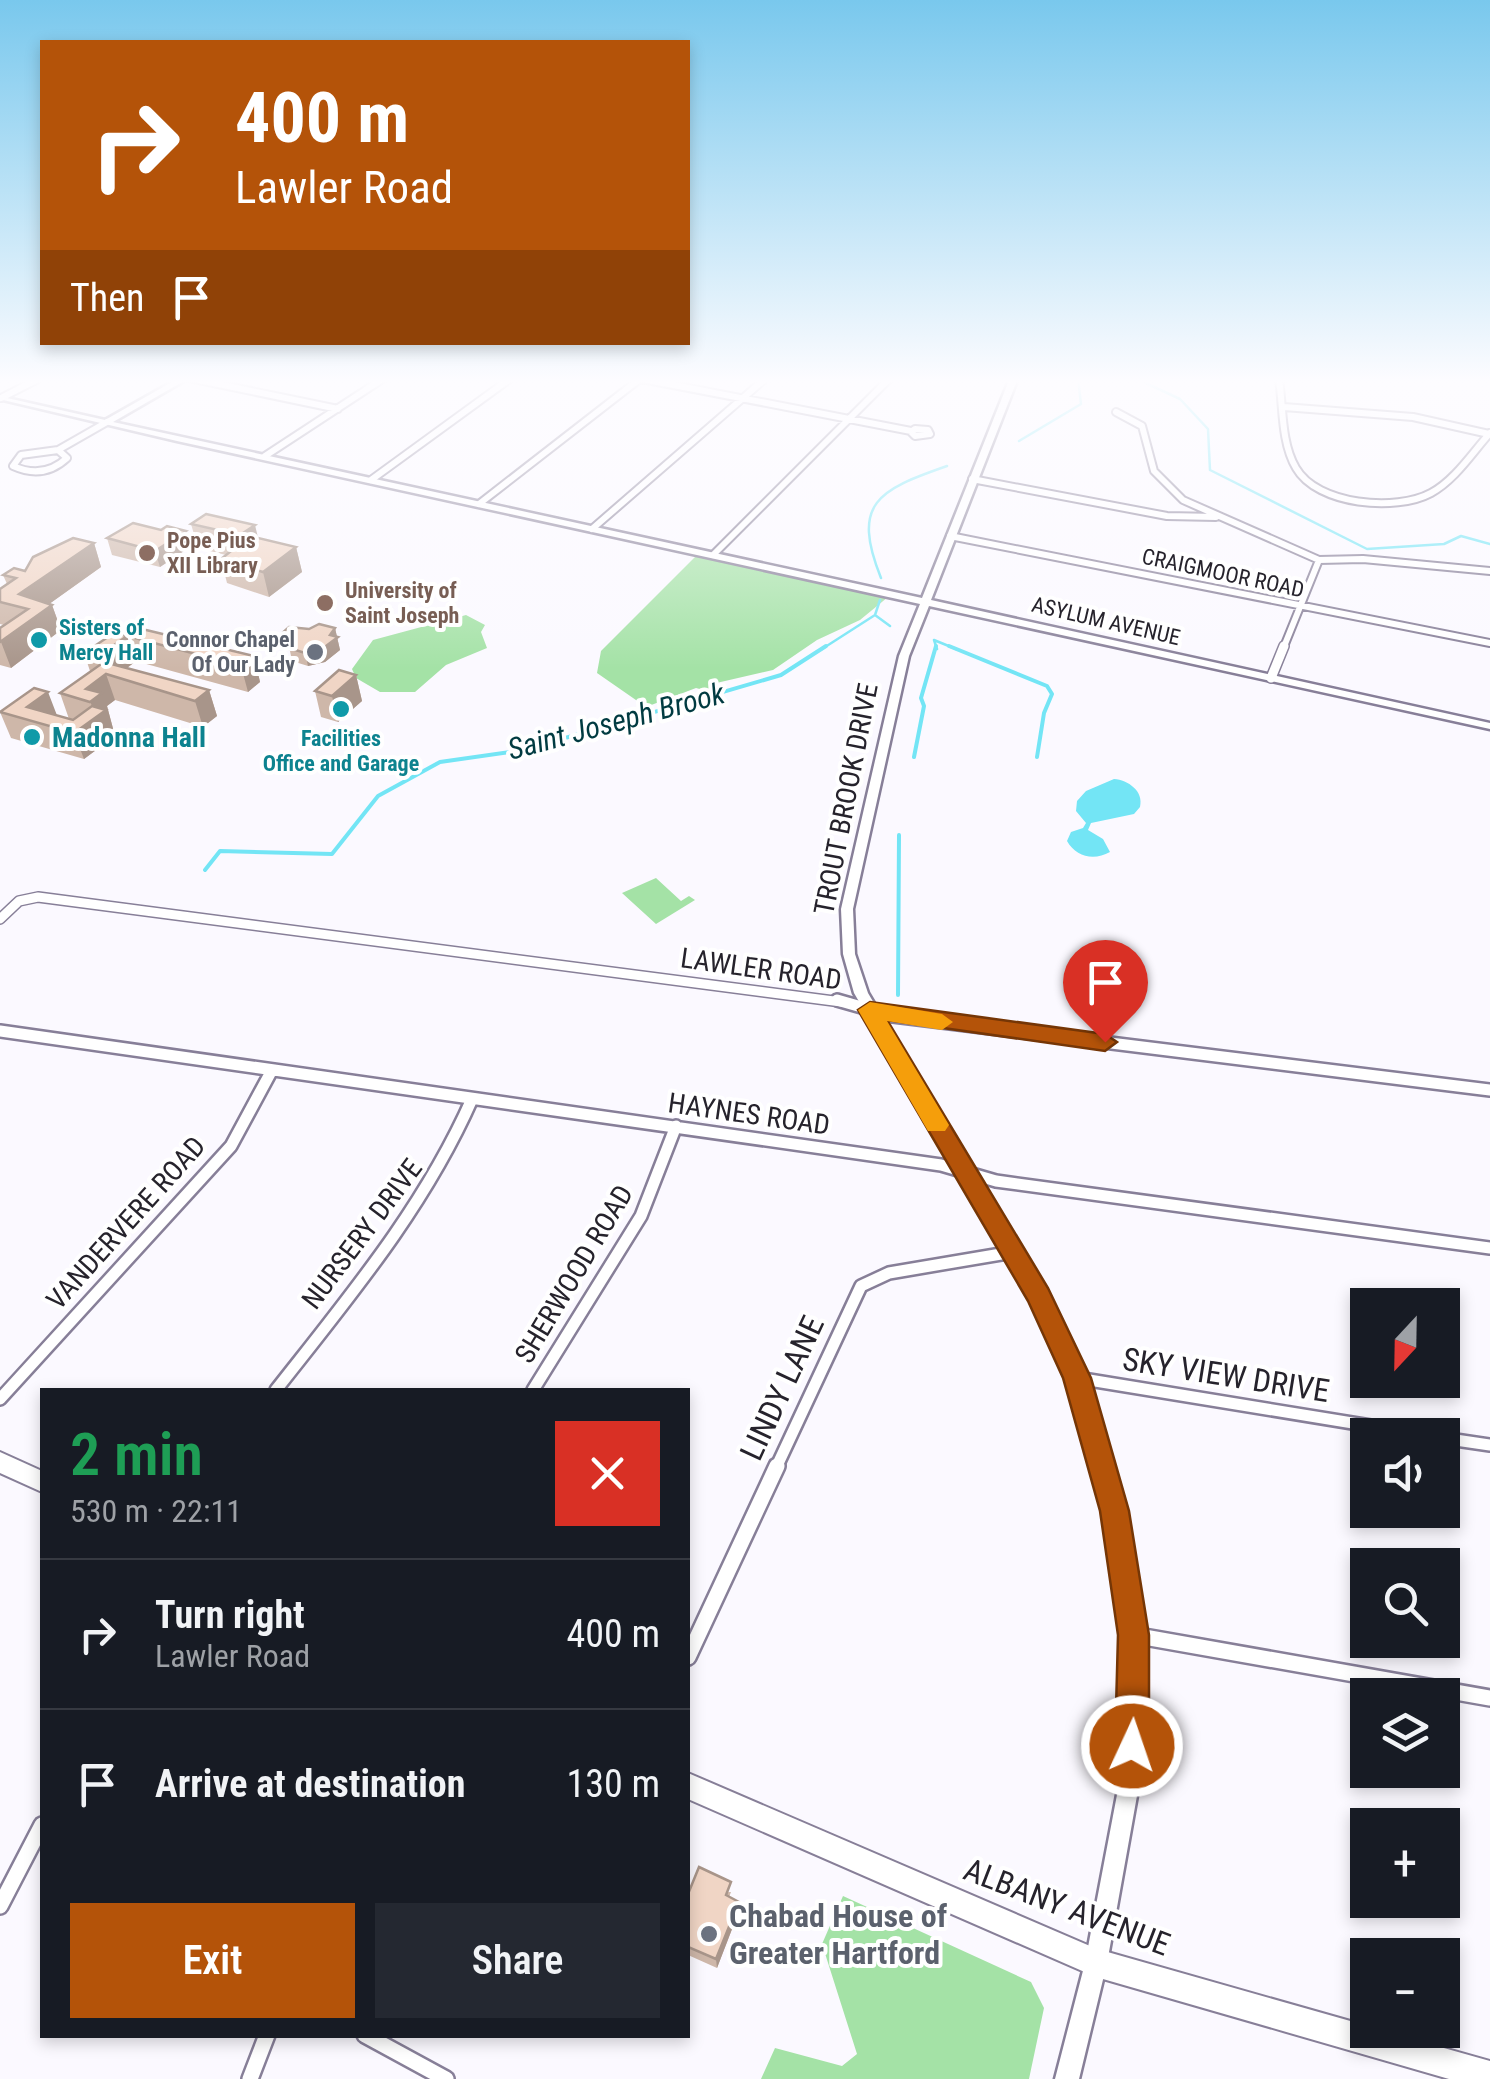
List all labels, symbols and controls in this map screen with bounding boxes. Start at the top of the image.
text: 400 m [235,77,409,159]
icon: right [70,80,200,210]
text: Lawler Road [235,161,453,214]
icon: arrive [164,270,219,325]
text: Then [70,276,144,320]
place label: Pope Pius XII Library [167,528,258,578]
marker: Pope Pius XII Library [136,542,158,564]
street label: CRAIGMOOR ROAD [1140,544,1306,602]
place label: University of Saint Joseph [345,578,459,628]
marker: University of Saint Joseph [314,592,336,614]
street label: ASYLUM AVENUE [1029,592,1183,650]
place label: Sisters of Mercy Hall [59,615,153,665]
place label: Connor Chapel Of Our Lady [166,627,295,677]
marker: Sisters of Mercy Hall [28,629,50,651]
marker: Connor Chapel Of Our Lady [304,641,326,663]
water label: Saint Joseph Brook [504,675,729,767]
street label: TROUT BROOK DRIVE [807,680,885,918]
marker: Facilities Office and Garage [330,698,352,720]
place label: Madonna Hall [52,721,206,754]
marker: Madonna Hall [21,726,43,748]
place label: Facilities Office and Garage [263,726,419,776]
pin [1063,940,1148,1043]
street label: LAWLER ROAD [678,941,844,997]
icon: arrive [1078,955,1133,1010]
street label: HAYNES ROAD [666,1086,832,1142]
street label: VANDERVERE ROAD [40,1130,212,1316]
street label: NURSERY DRIVE [295,1153,429,1315]
street label: SHERWOOD ROAD [508,1179,640,1369]
north arrow [1350,1288,1460,1398]
map controls [1350,1288,1460,2048]
street label: LINDY LANE [732,1310,832,1466]
street label: SKY VIEW DRIVE [1120,1340,1332,1410]
button: sound [1350,1418,1460,1528]
text: 2 min [70,1419,203,1490]
button: close [555,1421,660,1526]
text: 530 m · 22:11 [70,1492,242,1530]
button: search [1350,1548,1460,1658]
text: Turn right [155,1593,305,1637]
icon: right [70,1607,125,1662]
text: 400 m [566,1612,660,1656]
text: Lawler Road [155,1637,310,1675]
button: layers [1350,1678,1460,1788]
position arrow [1080,1694,1184,1798]
icon: arrive [70,1757,125,1812]
text: Arrive at destination [155,1762,465,1806]
text: 130 m [566,1762,660,1806]
button: + [1350,1808,1460,1918]
street label: ALBANY AVENUE [959,1850,1175,1964]
place label: Chabad House of Greater Hartford [729,1897,948,1972]
button: Exit [70,1903,355,2018]
button: Share [375,1903,660,2018]
marker: Chabad House of Greater Hartford [698,1923,720,1945]
button: − [1350,1938,1460,2048]

